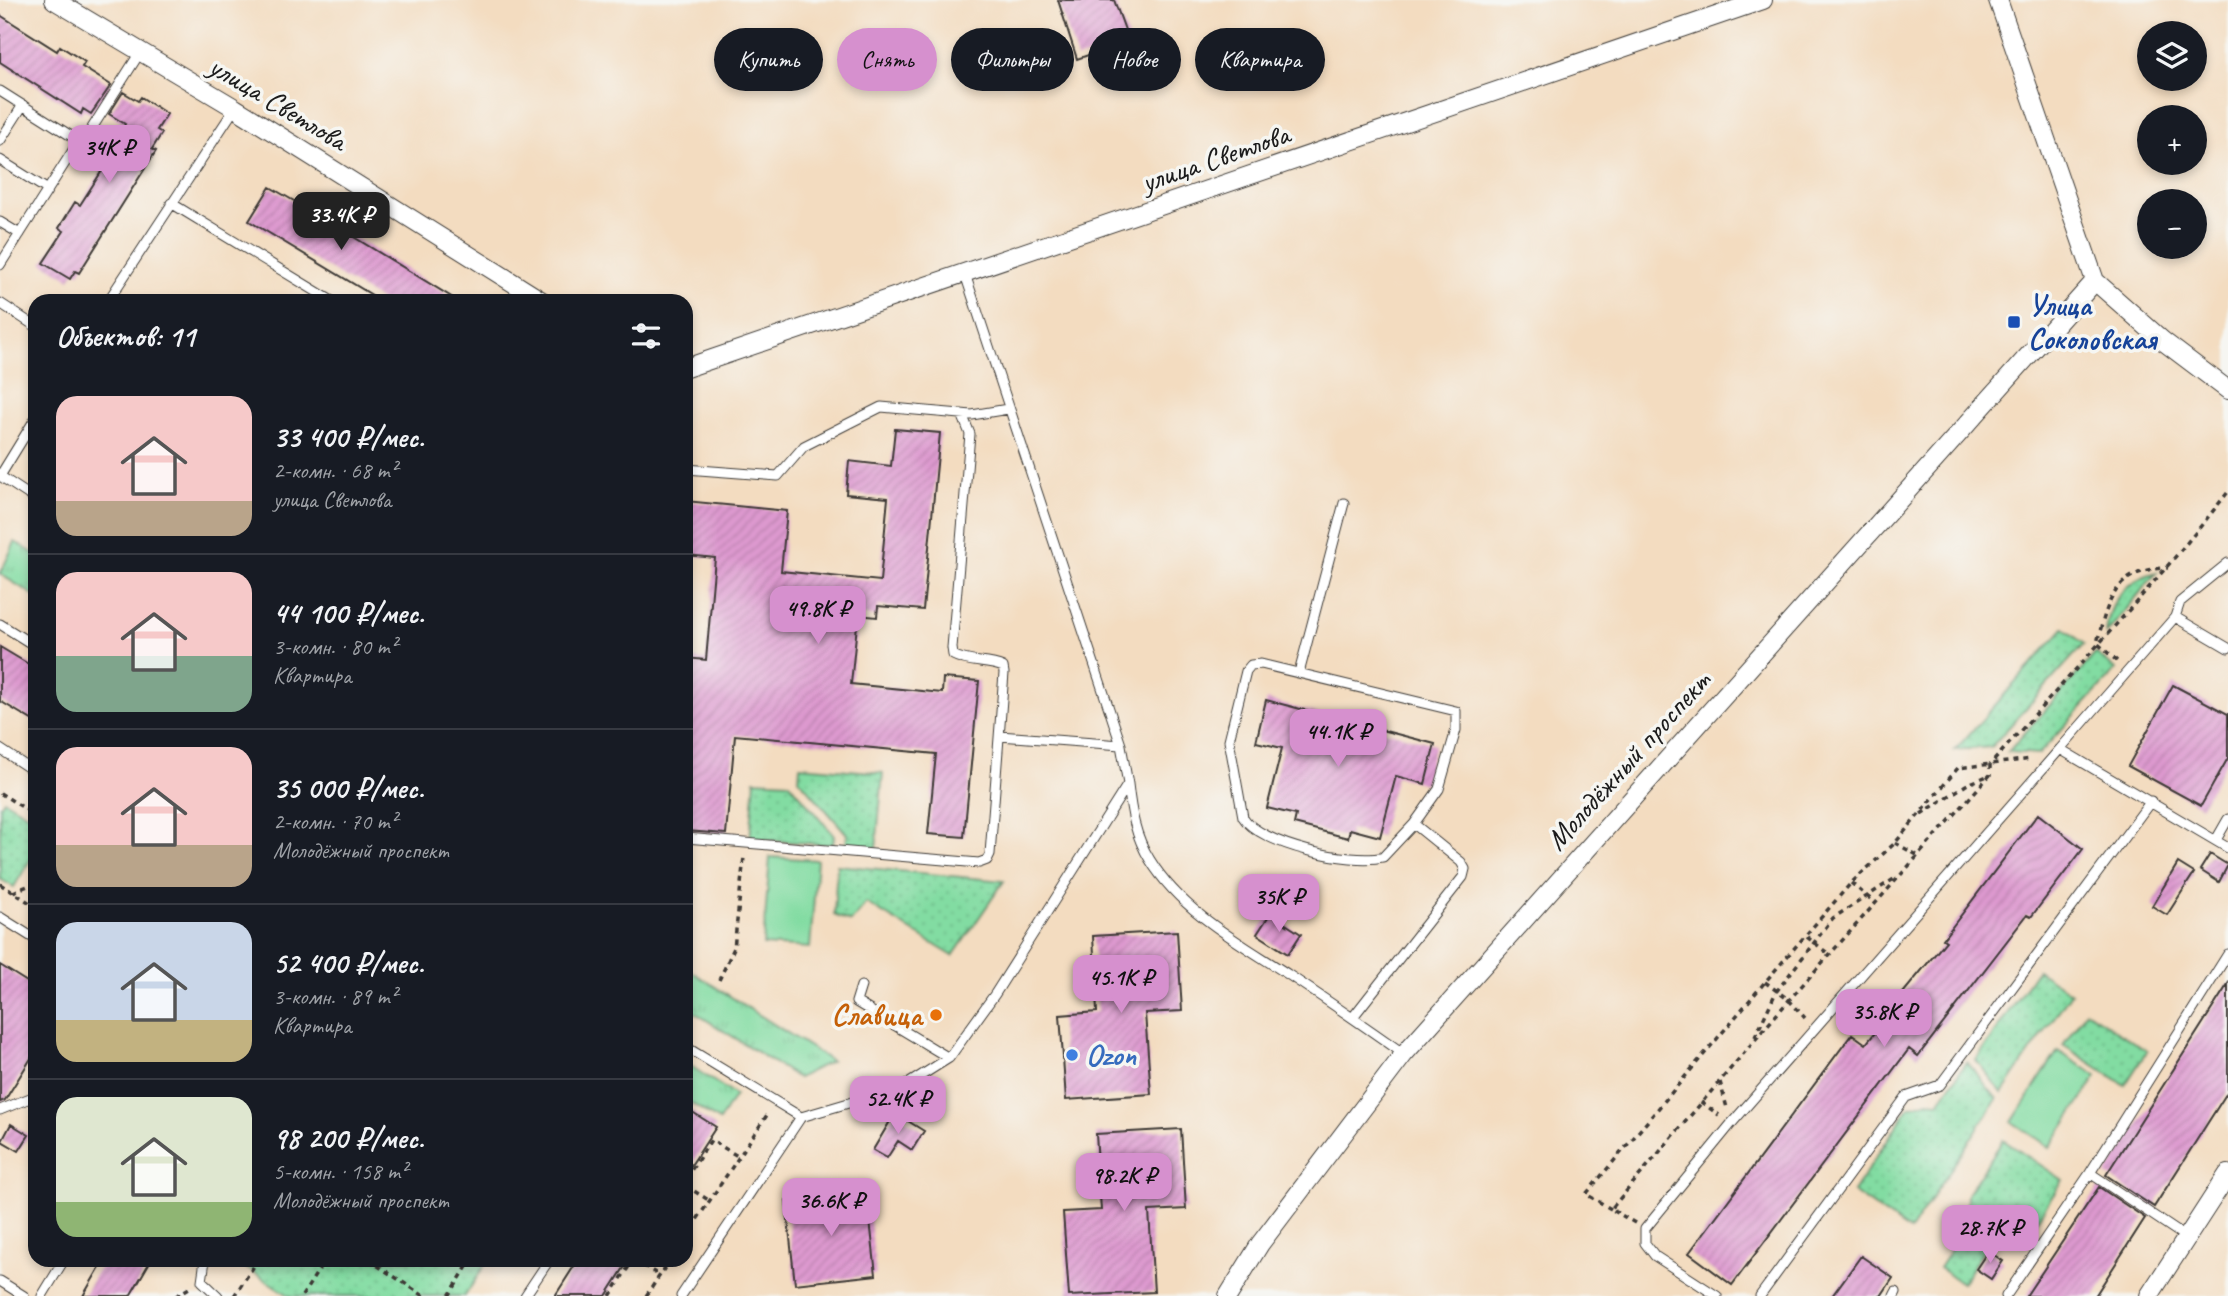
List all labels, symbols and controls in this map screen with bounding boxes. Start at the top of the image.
map controls [2137,21,2207,259]
button: layers [2137,21,2207,91]
chip: Купить [714,28,823,91]
chip: Снять [837,28,937,91]
chip: Фильтры [951,28,1074,91]
chip: Новое [1088,28,1181,91]
chip: Квартира [1195,28,1325,91]
street label: улица Светлова [200,46,356,160]
button: + [2137,105,2207,175]
street label: улица Светлова [1134,114,1297,202]
pin: 34K ₽ [60,125,158,185]
text: 34K ₽ [84,133,134,162]
button: − [2137,189,2207,259]
pin: 33.4K ₽ [276,192,406,252]
text: 33.4K ₽ [309,200,373,229]
place label: Улица Соколовская [2028,286,2159,358]
marker: Улица Соколовская [2006,314,2022,330]
text: Объектов: 11 [56,317,195,355]
icon: filters [627,317,665,355]
text: 33 400 ₽/мес. [273,418,424,456]
icon: home [112,424,196,508]
text: 2-комн. · 68 m² [273,456,397,485]
text: улица Светлова [273,485,391,514]
pin: 49.8K ₽ [753,586,883,646]
text: 44 100 ₽/мес. [273,594,424,632]
text: 49.8K ₽ [786,594,850,623]
icon: home [112,600,196,684]
text: 3-комн. · 80 m² [273,632,397,661]
text: Квартира [273,661,351,690]
street label: Молодёжный проспект [1537,661,1720,858]
pin: 44.1K ₽ [1273,710,1403,769]
text: 44.1K ₽ [1306,717,1370,746]
text: 35 000 ₽/мес. [273,769,424,807]
icon: home [112,775,196,859]
text: 2-комн. · 70 m² [273,807,397,836]
text: Молодёжный проспект [273,836,449,865]
pin: 35K ₽ [1230,874,1328,934]
text: 35K ₽ [1254,882,1304,911]
text: 52 400 ₽/мес. [273,944,424,982]
icon: home [112,950,196,1034]
pin: 45.1K ₽ [1056,956,1186,1015]
text: 45.1K ₽ [1089,963,1153,992]
text: 3-комн. · 89 m² [273,982,397,1011]
pin: 35.8K ₽ [1819,990,1949,1049]
place label: Славица [831,996,925,1034]
text: 35.8K ₽ [1852,997,1916,1026]
marker: Славица [928,1007,944,1023]
text: Квартира [273,1011,351,1040]
place label: Ozon [1086,1036,1137,1074]
marker: Ozon [1064,1047,1080,1063]
pin: 52.4K ₽ [833,1076,963,1136]
text: 52.4K ₽ [866,1084,930,1113]
text: 98 200 ₽/мес. [273,1119,424,1157]
icon: home [112,1125,196,1209]
pin: 98.2K ₽ [1059,1154,1189,1213]
text: 5-комн. · 158 m² [273,1157,407,1186]
text: 98.2K ₽ [1092,1161,1156,1190]
pin: 36.6K ₽ [766,1178,896,1238]
text: Молодёжный проспект [273,1186,449,1215]
text: 36.6K ₽ [798,1186,864,1215]
pin: 28.7K ₽ [1925,1206,2055,1265]
text: 28.7K ₽ [1958,1213,2022,1242]

